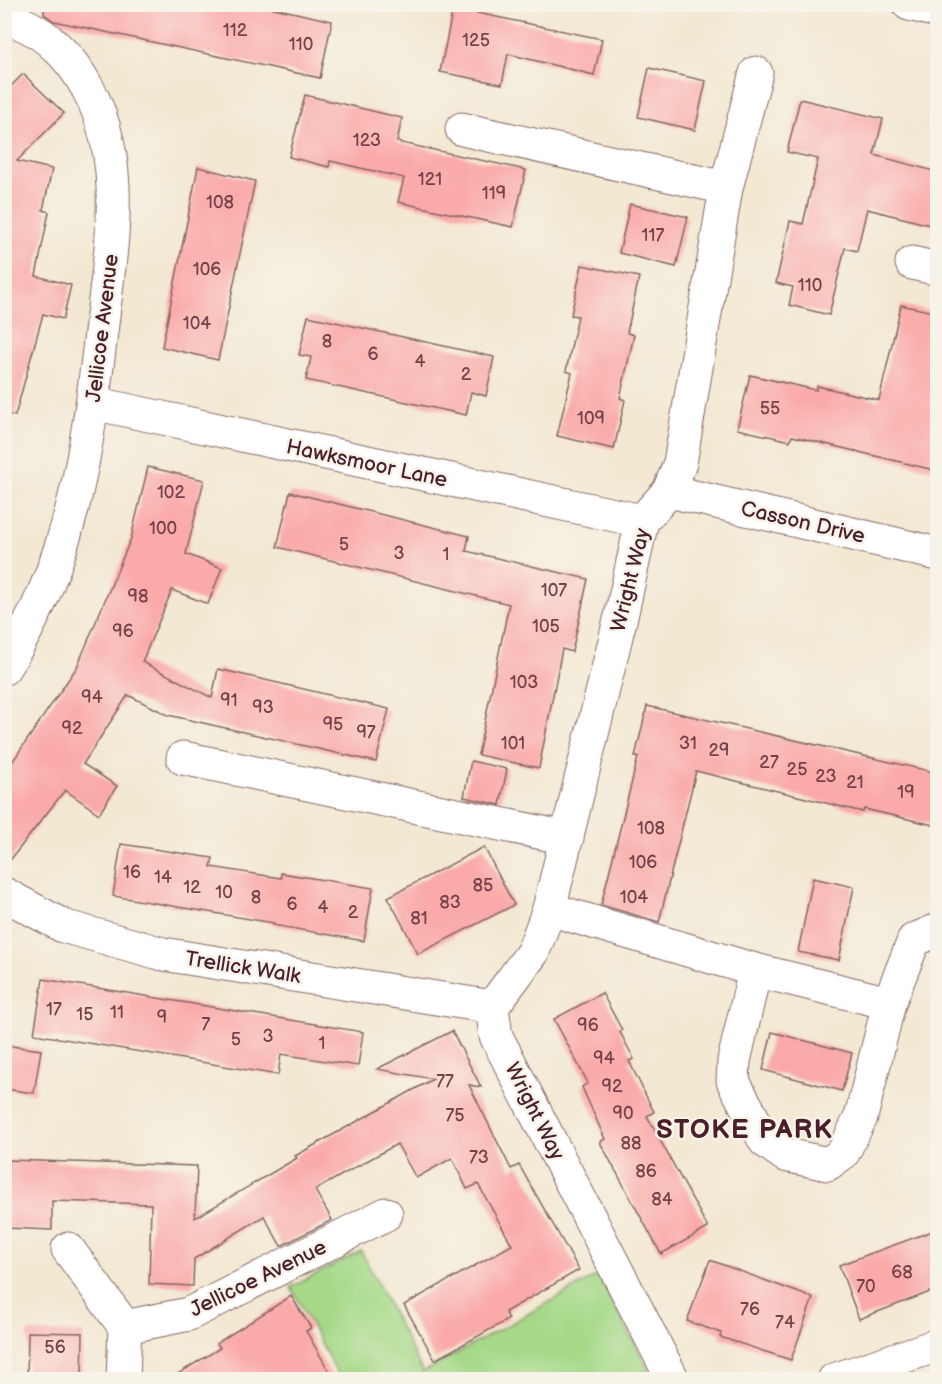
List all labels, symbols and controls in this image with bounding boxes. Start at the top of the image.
house number: 112 [223,20,248,41]
house number: 125 [462,30,490,51]
house number: 110 [289,34,313,55]
house number: 123 [353,130,381,151]
house number: 121 [418,169,442,190]
house number: 119 [482,183,506,204]
house number: 108 [206,192,234,213]
house number: 117 [642,225,665,246]
street label: Jellicoe Avenue [81,253,124,404]
house number: 106 [193,259,221,280]
house number: 110 [798,275,822,296]
house number: 104 [183,313,211,334]
house number: 8 [322,331,332,352]
house number: 6 [368,344,379,365]
house number: 4 [415,351,426,372]
house number: 2 [461,364,472,385]
house number: 55 [760,398,780,419]
house number: 109 [577,408,605,429]
street label: Hawksmoor Lane [284,434,450,493]
house number: 102 [157,482,185,503]
street label: Casson Drive [738,496,867,549]
house number: 100 [149,518,177,539]
street label: Wright Way [606,525,656,635]
house number: 5 [339,534,349,555]
house number: 3 [393,543,405,564]
house number: 1 [443,544,449,565]
house number: 107 [541,580,567,601]
house number: 98 [128,586,148,607]
house number: 105 [532,616,560,637]
house number: 96 [112,621,134,642]
house number: 103 [510,672,538,693]
house number: 94 [81,687,103,708]
house number: 91 [220,690,238,711]
house number: 93 [252,697,274,718]
house number: 95 [323,714,343,735]
house number: 92 [61,718,83,739]
house number: 97 [356,722,376,743]
house number: 101 [501,733,525,754]
house number: 31 [679,733,697,754]
house number: 29 [708,740,730,761]
house number: 27 [759,752,779,773]
house number: 25 [787,759,807,780]
house number: 23 [815,766,837,787]
house number: 21 [846,772,864,793]
house number: 19 [897,782,915,803]
house number: 108 [637,818,665,839]
house number: 106 [629,852,657,873]
house number: 16 [123,862,141,883]
house number: 14 [154,867,172,888]
house number: 85 [473,875,493,896]
house number: 12 [183,877,201,898]
house number: 10 [215,882,233,903]
house number: 8 [251,887,261,908]
house number: 104 [620,887,648,908]
house number: 83 [439,892,461,913]
house number: 6 [287,894,298,915]
house number: 4 [318,897,329,918]
house number: 2 [348,902,359,923]
house number: 81 [410,908,428,929]
street label: Trellick Walk [183,946,303,989]
house number: 17 [46,999,62,1020]
house number: 11 [110,1002,124,1023]
house number: 15 [76,1004,94,1025]
house number: 9 [157,1007,167,1028]
house number: 7 [202,1014,211,1035]
house number: 96 [577,1015,599,1036]
house number: 3 [262,1026,274,1047]
house number: 5 [231,1029,241,1050]
house number: 1 [319,1033,325,1054]
house number: 94 [593,1048,615,1069]
street label: Wright Way [499,1058,570,1165]
house number: 77 [436,1071,454,1092]
house number: 92 [601,1076,623,1097]
house number: 90 [613,1103,634,1124]
house number: 75 [445,1105,465,1126]
district label: STOKE PARK [656,1114,834,1146]
house number: 88 [621,1133,642,1154]
house number: 73 [469,1147,489,1168]
house number: 86 [635,1161,657,1182]
house number: 84 [651,1189,673,1210]
street label: Jellicoe Avenue [186,1235,331,1322]
house number: 68 [891,1262,913,1283]
house number: 70 [856,1276,876,1297]
house number: 76 [740,1299,760,1320]
house number: 74 [775,1312,795,1333]
house number: 56 [44,1337,66,1358]

